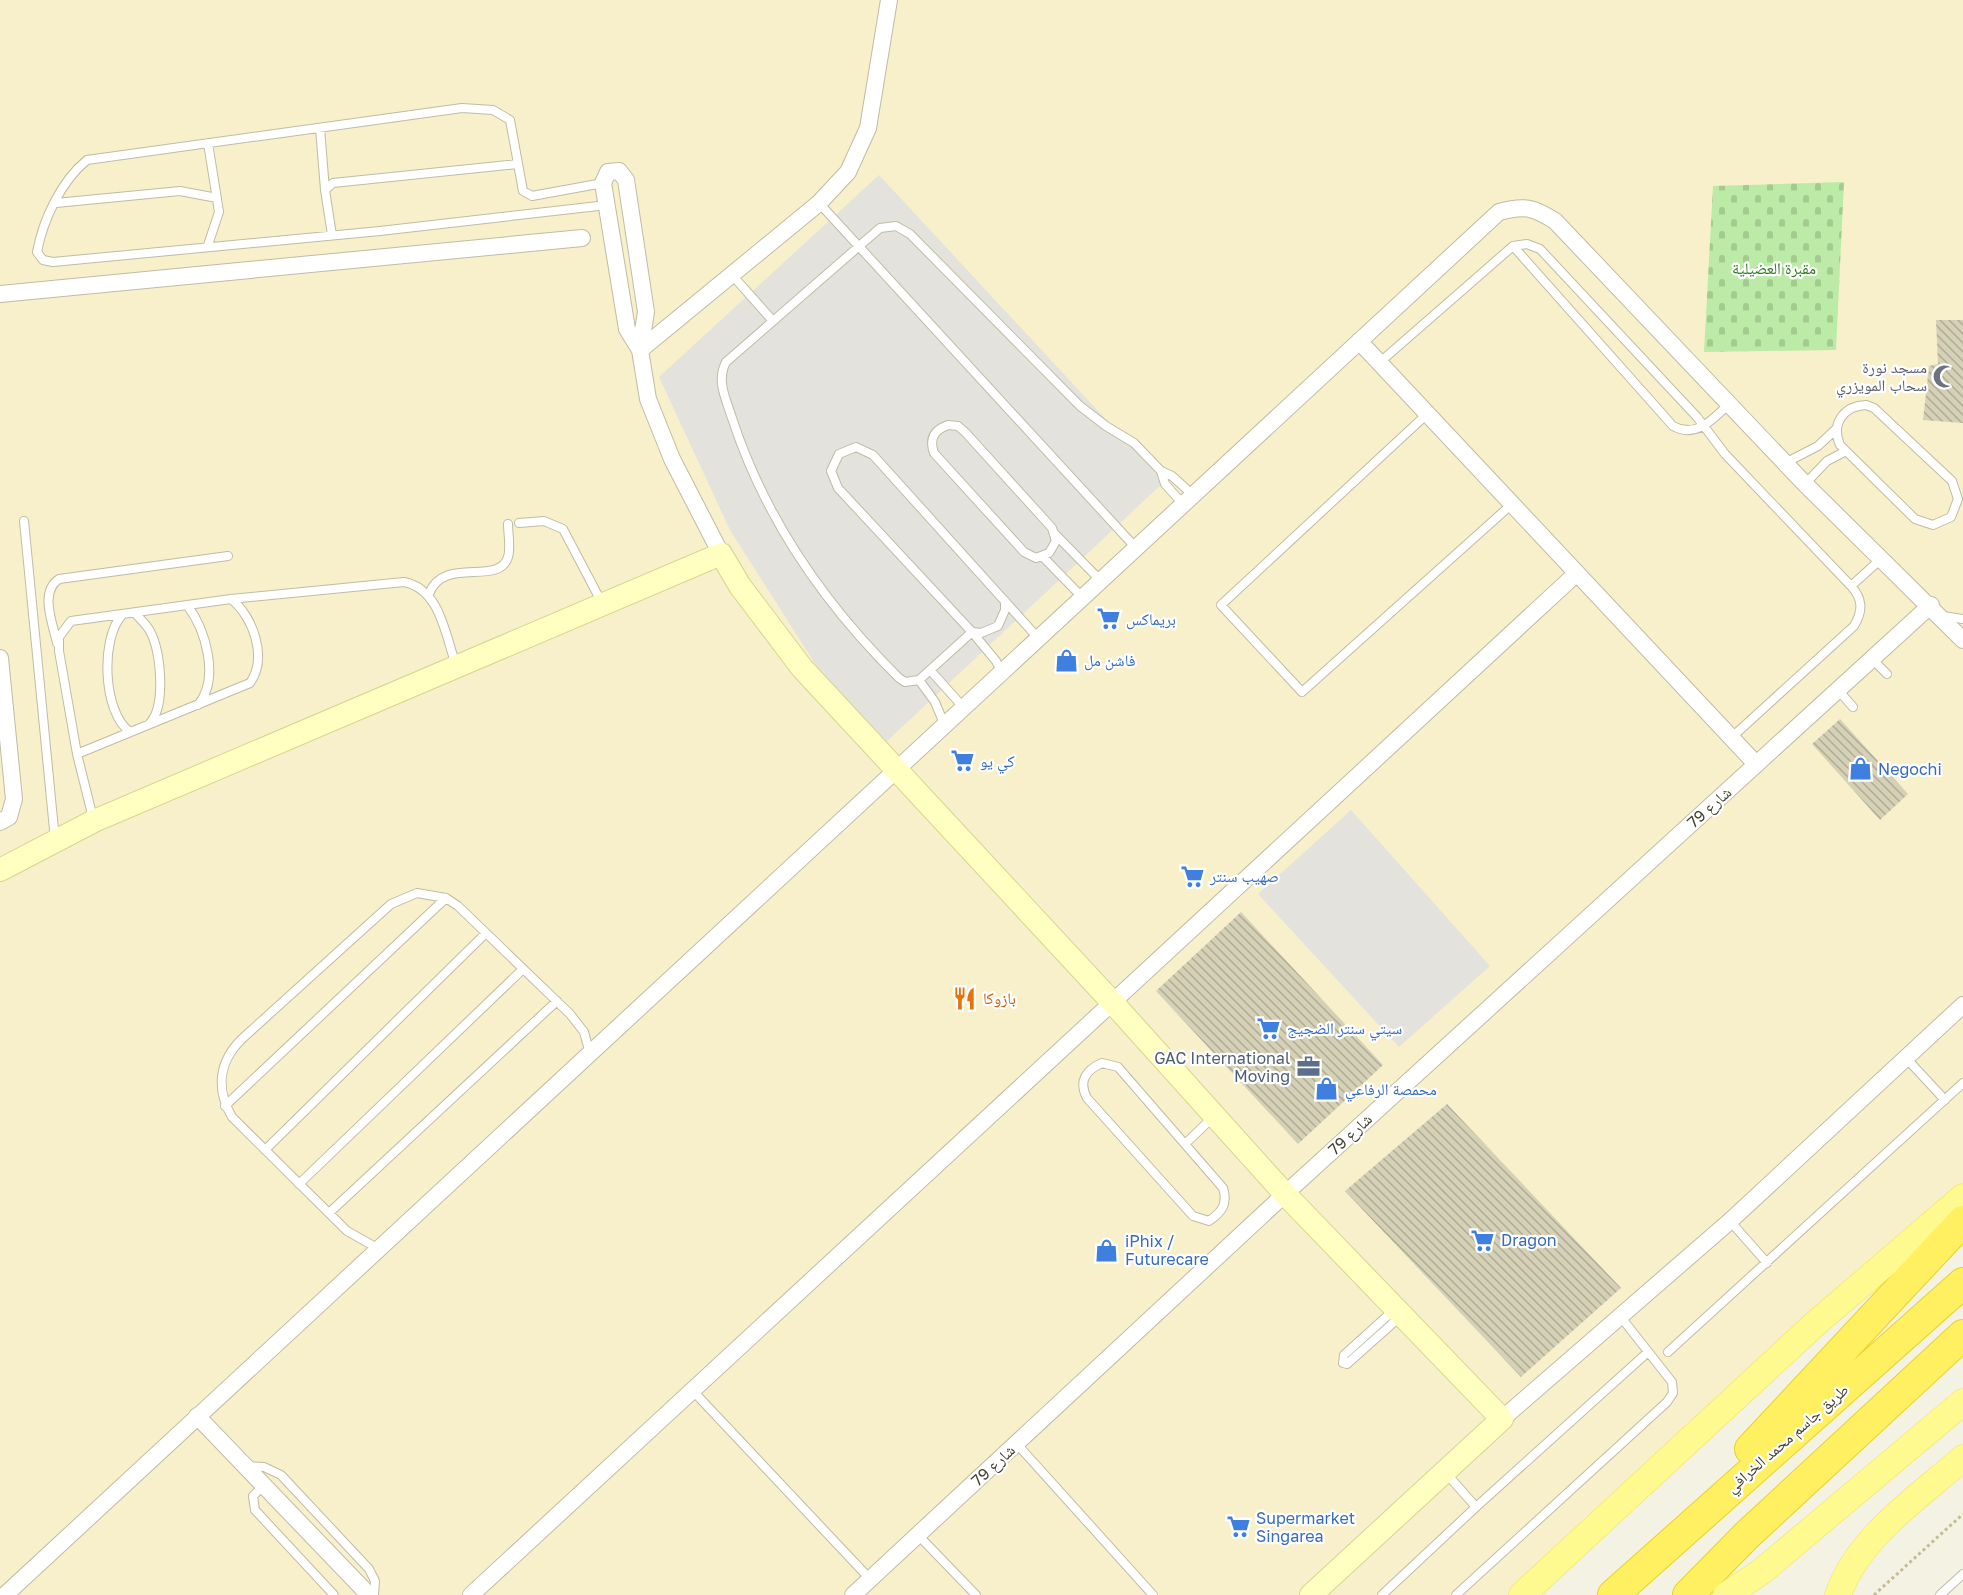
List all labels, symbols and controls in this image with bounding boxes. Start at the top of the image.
park label: مقبرة العضيلية [1732,258,1816,278]
place label: مسجد نورة سحاب المويزري [1836,357,1927,398]
mosque icon: مسجد نورة سحاب المويزري [1932,363,1958,389]
supermarket icon: بريماكس [1095,606,1121,632]
place label: بريماكس [1126,609,1176,630]
shop icon: فاشن مل [1053,647,1079,673]
place label: فاشن مل [1084,650,1135,671]
supermarket icon: كي يو [949,748,975,774]
place label: كي يو [980,751,1015,774]
shop icon: Negochi [1847,756,1873,782]
place label: Negochi [1878,759,1942,779]
street label: شارع 79 [1683,782,1736,833]
supermarket icon: صهيب سنتر [1179,863,1205,889]
place label: صهيب سنتر [1209,866,1279,886]
restaurant icon: بازوكا [952,985,978,1011]
place label: بازوكا [983,988,1016,1008]
supermarket icon: سيتي سنتر الضجيج [1256,1015,1282,1041]
place label: سيتي سنتر الضجيج [1287,1018,1402,1041]
place label: GAC International Moving [1154,1048,1290,1086]
office icon: GAC International Moving [1295,1054,1321,1080]
shop icon: محمصة الرفاعي [1314,1076,1340,1102]
place label: محمصة الرفاعي [1345,1079,1437,1102]
street label: شارع 79 [1324,1109,1377,1160]
supermarket icon: Dragon [1470,1227,1496,1253]
place label: Dragon [1501,1230,1557,1250]
place label: iPhix / Futurecare [1125,1231,1209,1269]
shop icon: iPhix / Futurecare [1094,1237,1120,1263]
street label: طريق جاسم محمد الخرافي [1722,1379,1854,1499]
street label: شارع 79 [967,1440,1020,1491]
place label: Supermarket Singarea [1256,1508,1355,1546]
supermarket icon: Supermarket Singarea [1225,1514,1251,1540]

